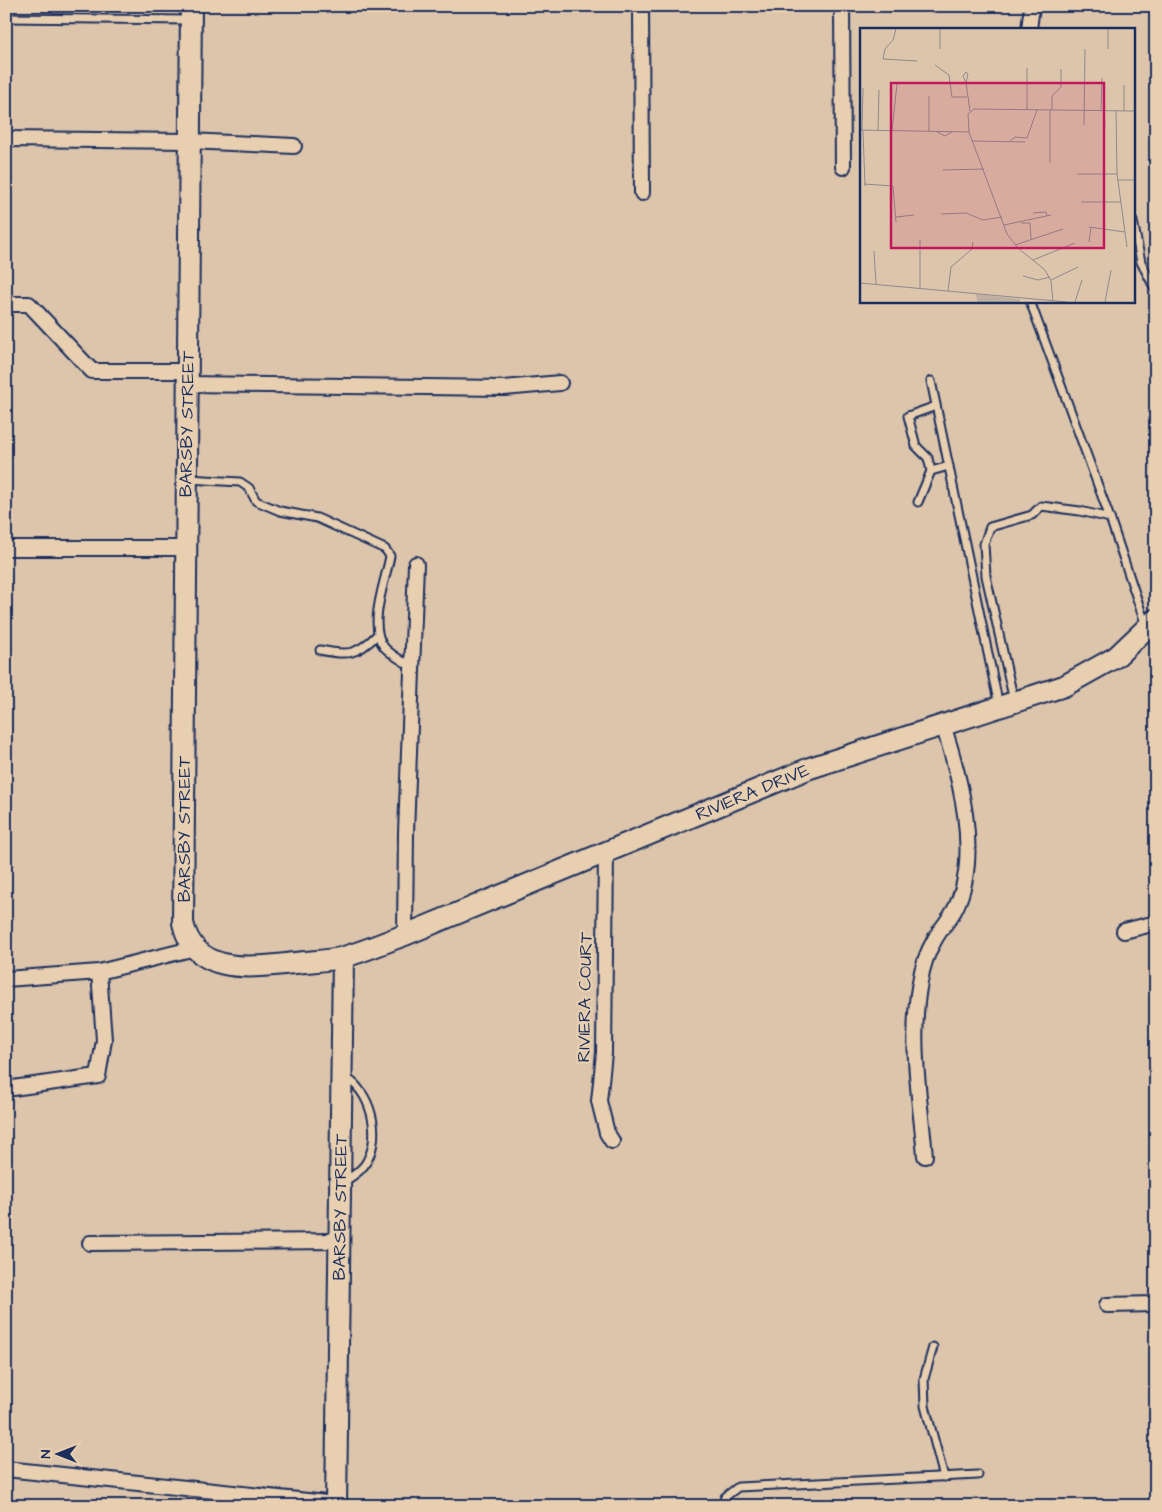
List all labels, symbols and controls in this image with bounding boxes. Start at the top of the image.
inset map [860,28,1134,302]
street label: BARSBY STREET [173,350,201,497]
street label: BARSBY STREET [172,755,197,902]
street label: RIVIERA DRIVE [692,757,813,826]
street label: RIVIERA COURT [571,931,599,1063]
street label: BARSBY STREET [326,1133,353,1280]
north arrow [32,1430,82,1480]
text: N [36,1449,56,1458]

